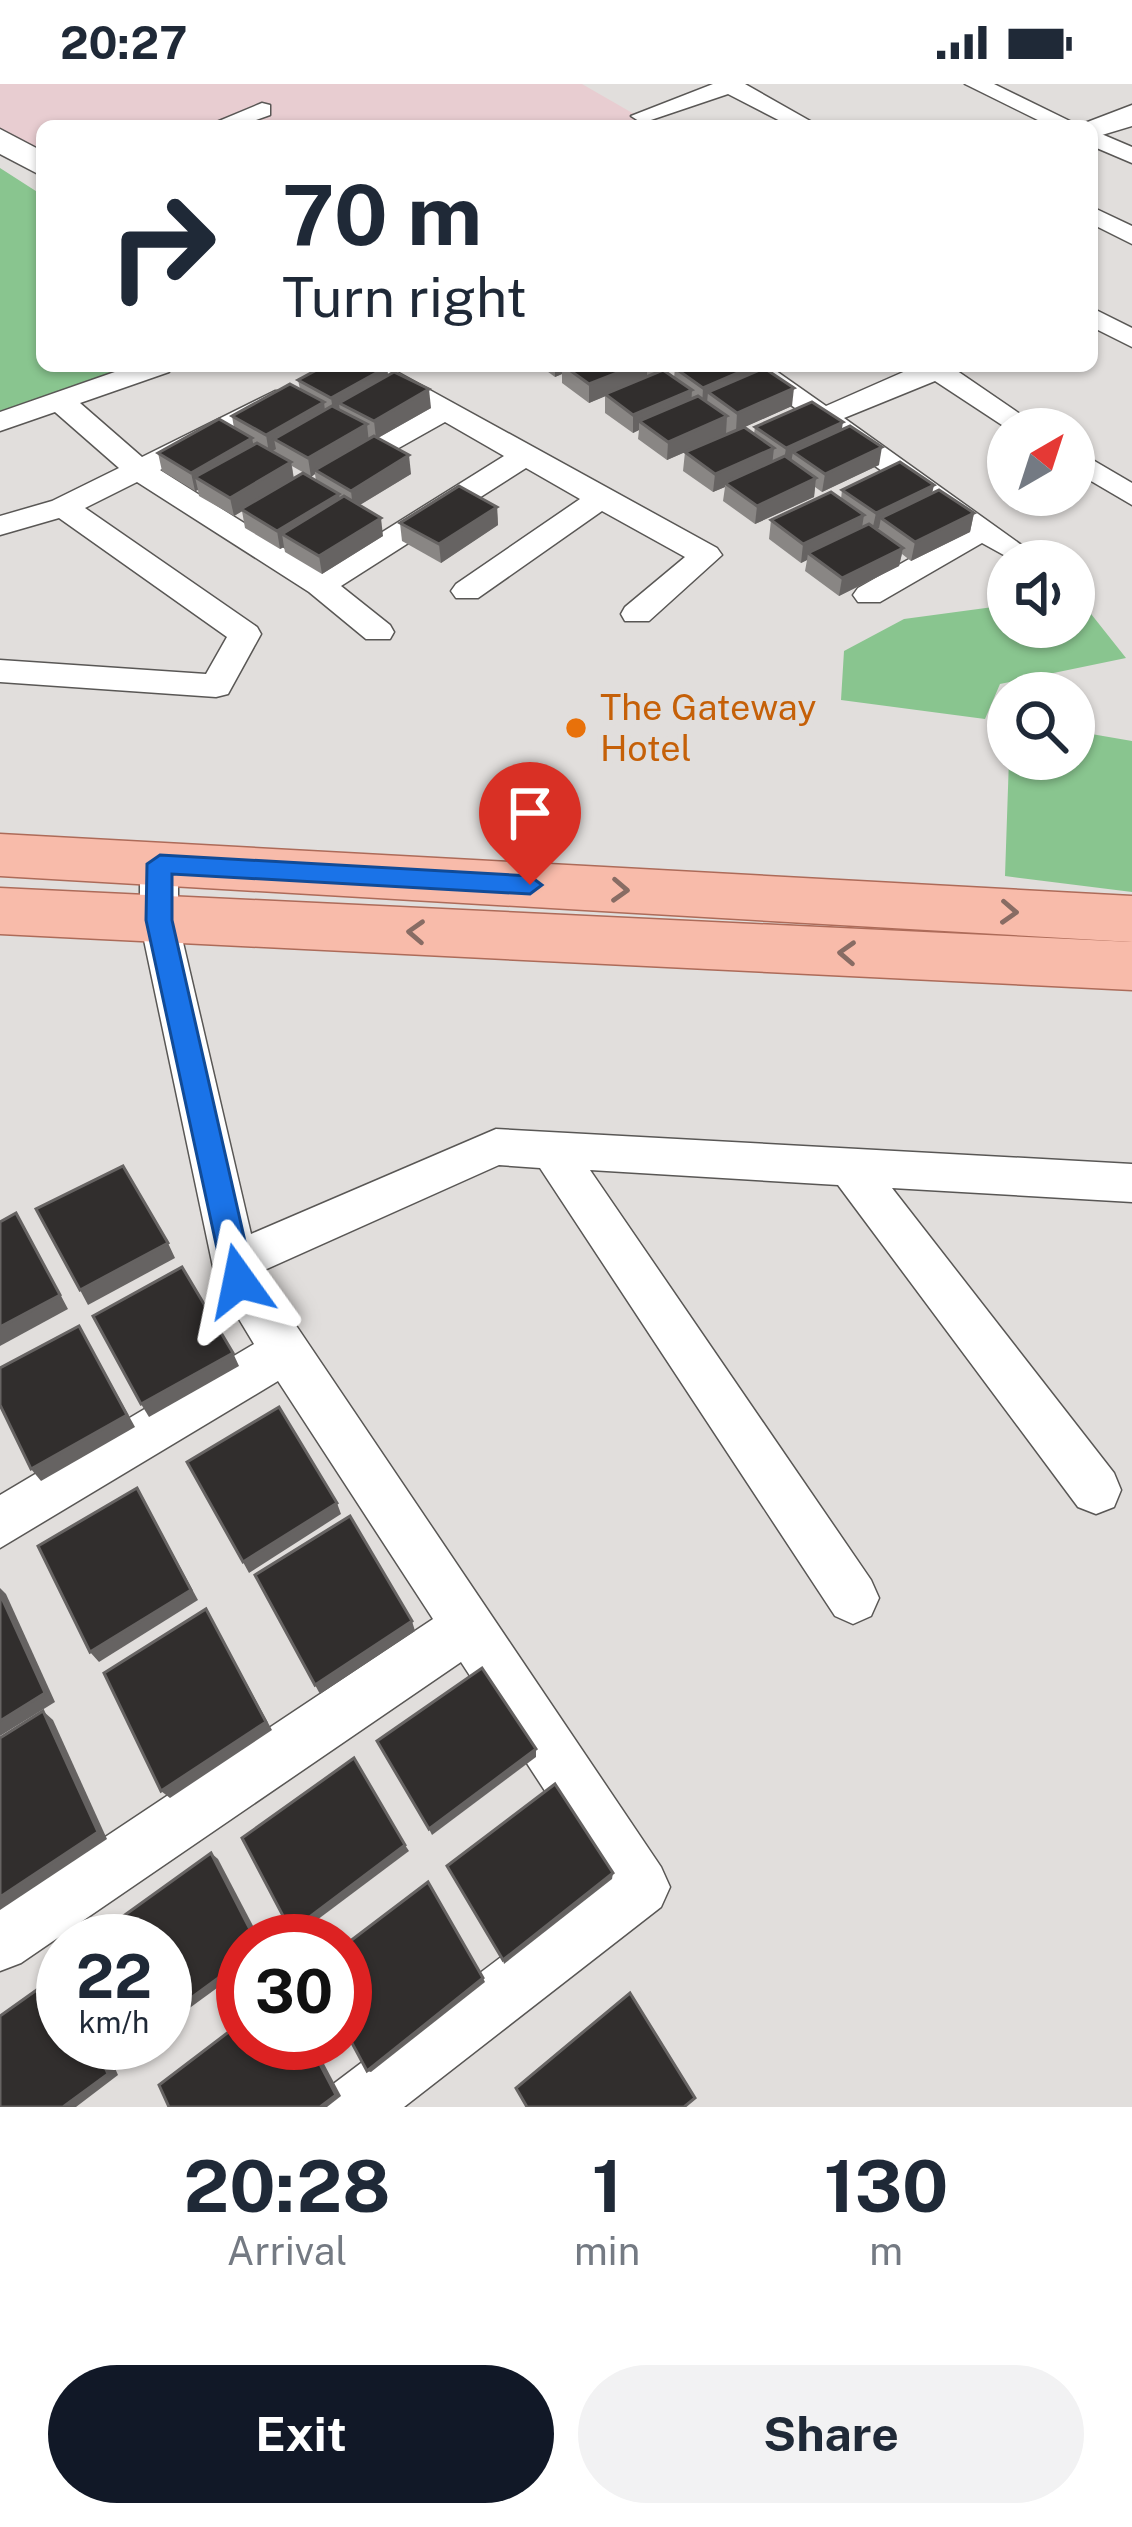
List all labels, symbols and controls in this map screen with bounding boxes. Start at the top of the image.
text: 20:27 [60,16,187,69]
text: 70 m [282,165,482,264]
icon: right [84,168,240,324]
text: Turn right [282,266,527,329]
north arrow [987,408,1095,516]
map controls [987,408,1095,780]
button: sound [987,540,1095,648]
button: search [987,672,1095,780]
place label: The Gateway Hotel [600,686,816,769]
marker: The Gateway Hotel [563,715,589,741]
pin [479,762,581,885]
icon: arrive [497,780,563,846]
one-way arrow [611,877,630,903]
one-way arrow [1000,899,1019,925]
one-way arrow [406,920,425,946]
one-way arrow [837,940,856,966]
position arrow [176,1218,302,1344]
speed limit sign: 30 [216,1914,372,2070]
text: 22 [76,1941,152,2012]
text: km/h [79,2004,149,2040]
text: 20:28 [183,2144,391,2228]
text: 1 [592,2144,622,2228]
text: 130 [824,2144,949,2228]
text: Arrival [227,2228,347,2274]
text: min [574,2228,640,2274]
text: m [869,2228,903,2274]
button: Exit [48,2365,554,2503]
button: Share [578,2365,1084,2503]

